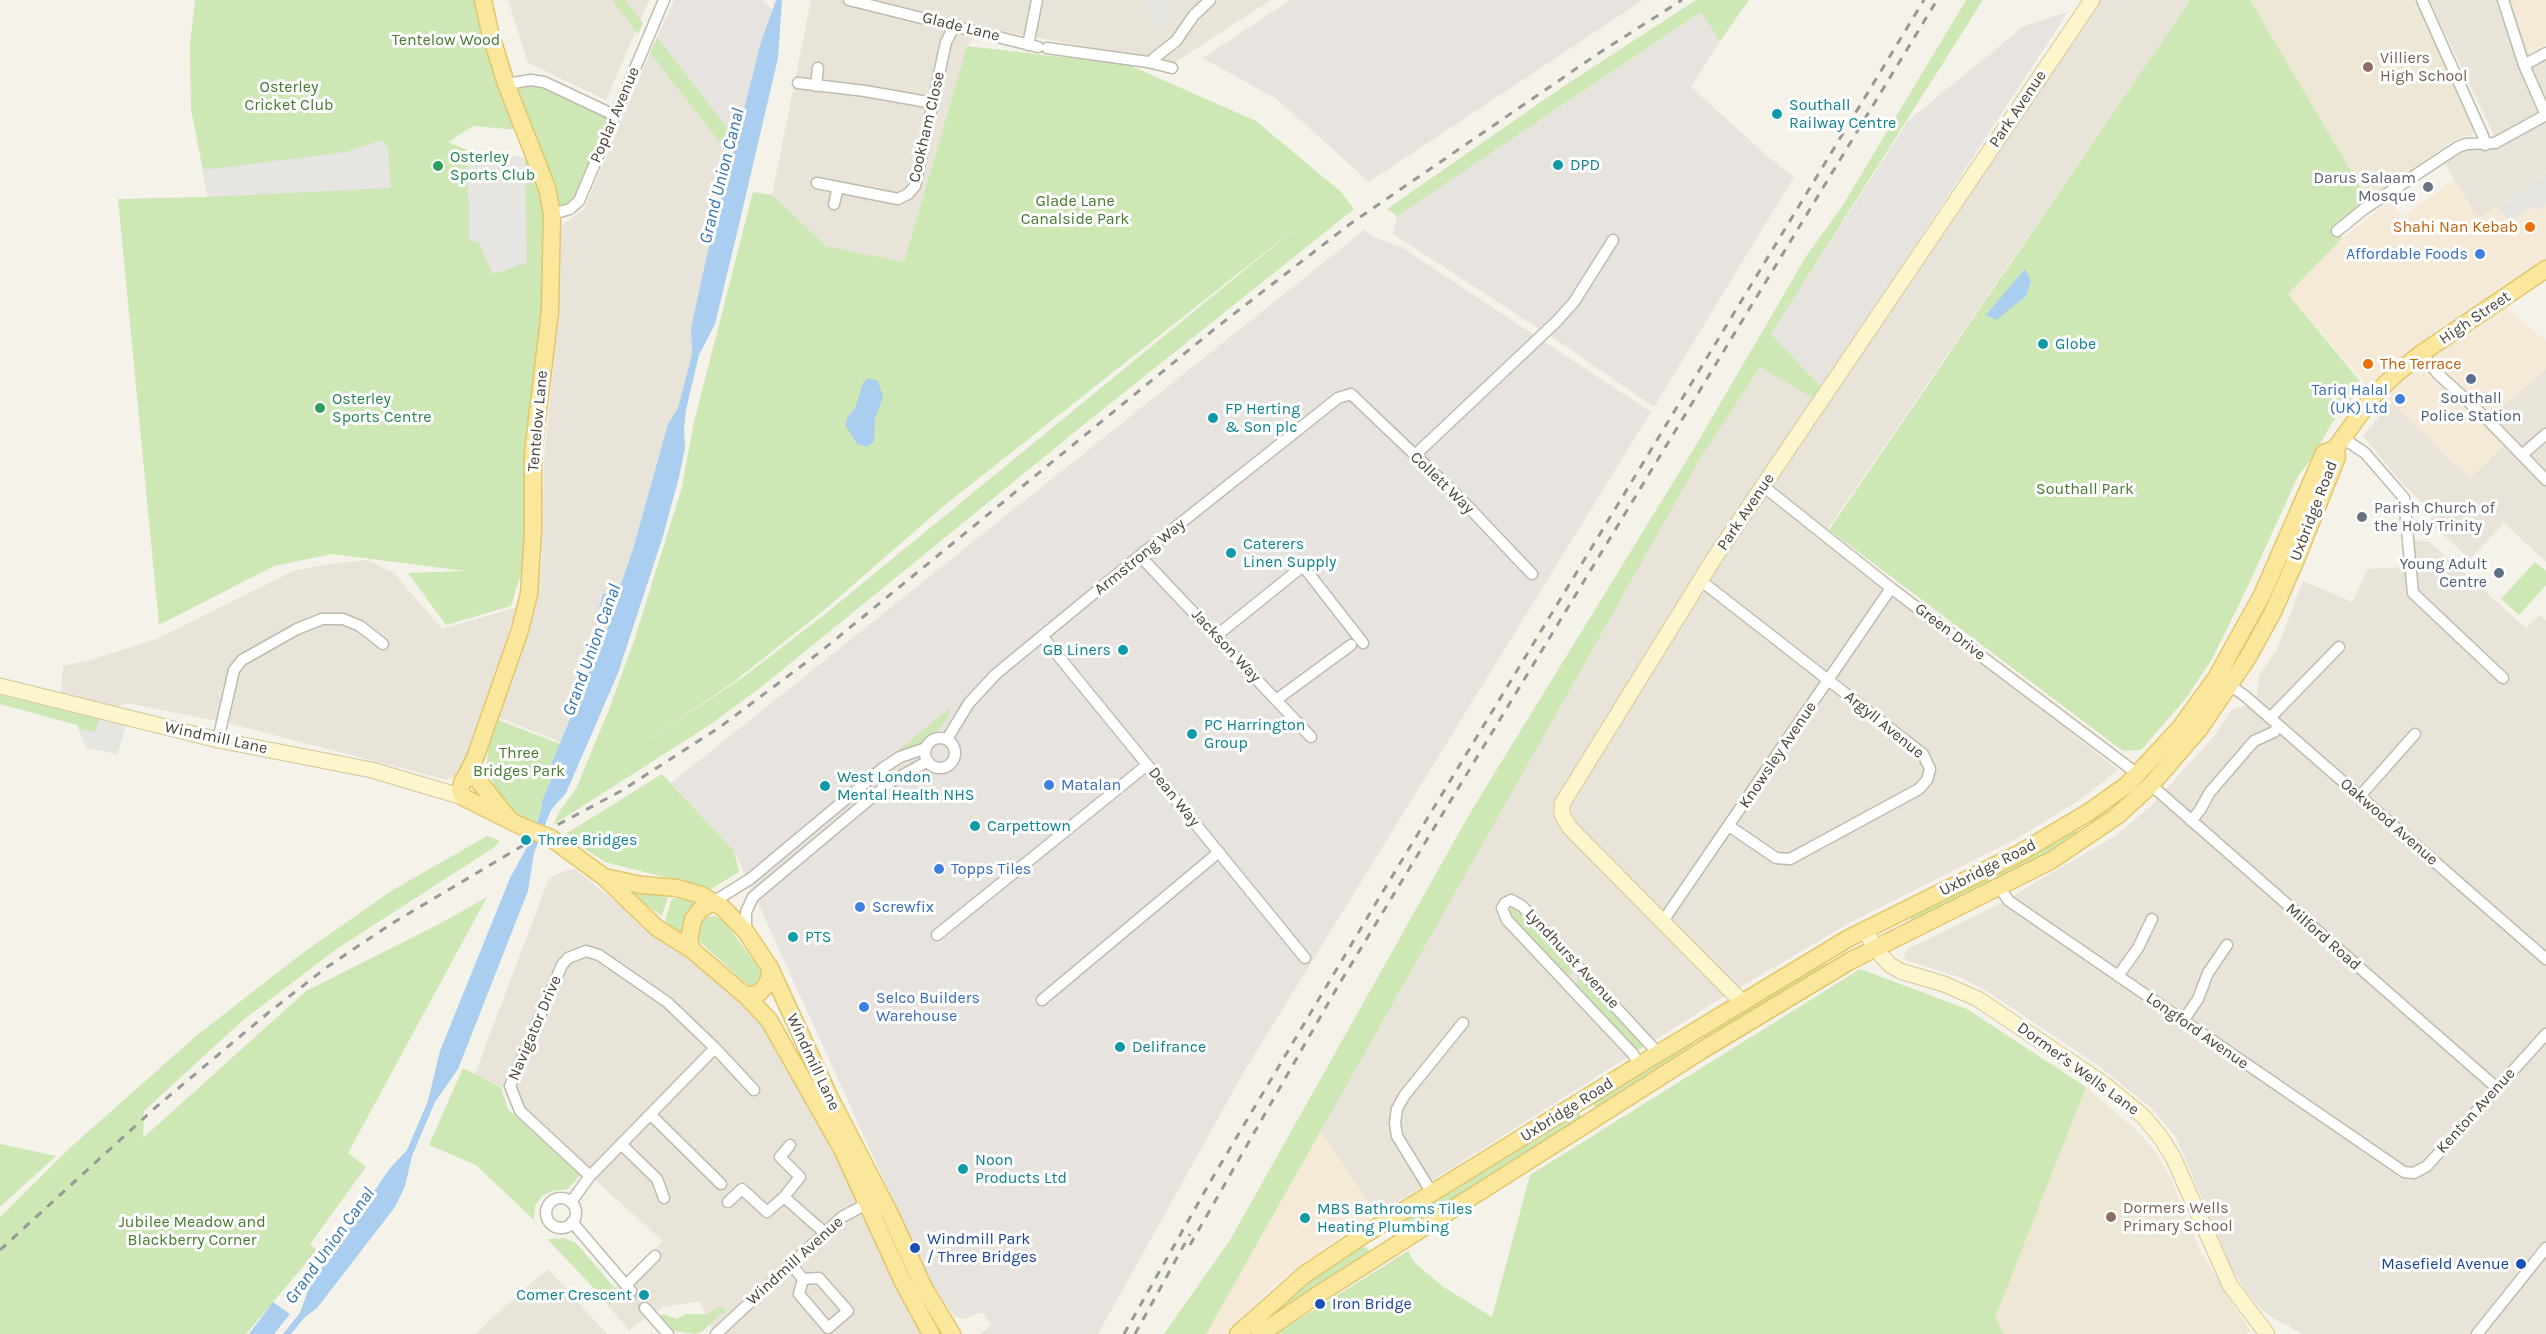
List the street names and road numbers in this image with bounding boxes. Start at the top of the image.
street label: Glade Lane [920,8,1002,46]
street label: Poplar Avenue [586,64,644,166]
street label: Park Avenue [1985,67,2051,151]
street label: Cookham Close [905,70,949,184]
street label: High Street [2436,287,2514,349]
street label: Tentelow Lane [524,370,552,472]
street label: Collett Way [1406,448,1478,518]
street label: Uxbridge Road [2286,458,2342,564]
street label: Park Avenue [1713,470,1779,554]
street label: Armstrong Way [1091,514,1189,600]
street label: Green Drive [1911,599,1989,665]
street label: Jackson Way [1187,605,1265,687]
street label: Argyll Avenue [1840,687,1928,763]
street label: Knowsley Avenue [1735,698,1821,812]
street label: Windmill Lane [163,718,269,758]
street label: Dean Way [1144,763,1204,831]
street label: Oakwood Avenue [2336,774,2442,870]
street label: Uxbridge Road [1936,835,2040,901]
street label: Milford Road [2282,899,2364,975]
street label: Lyndhurst Avenue [1521,905,1623,1013]
street label: Navigator Drive [504,973,566,1083]
street label: Longford Avenue [2142,988,2252,1074]
street label: Windmill Lane [782,1010,844,1114]
street label: Dormer's Wells Lane [2013,1018,2143,1120]
street label: Kenton Avenue [2433,1064,2519,1158]
street label: Uxbridge Road [1517,1074,1617,1146]
street label: Windmill Avenue [743,1213,847,1309]

